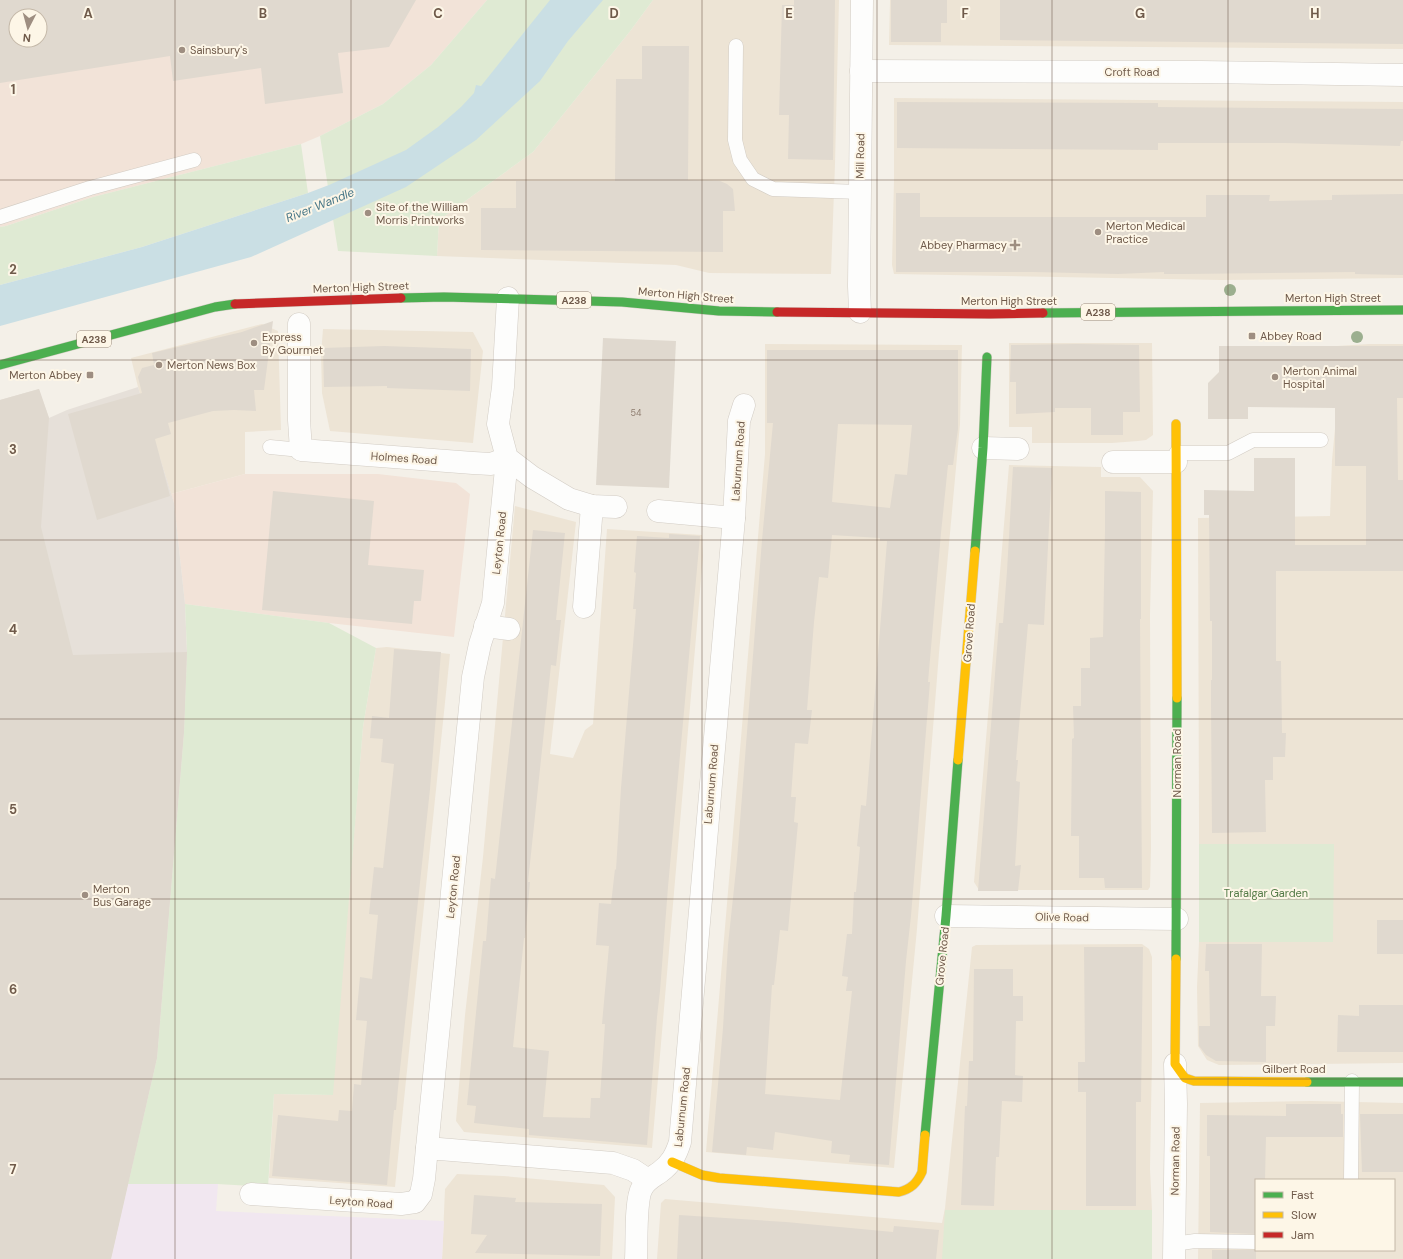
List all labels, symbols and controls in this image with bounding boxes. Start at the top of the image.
text: A [83,5,93,22]
text: B [259,5,267,22]
text: C [433,5,443,22]
text: D [609,5,619,22]
text: E [785,5,793,22]
text: F [961,5,969,22]
text: G [1135,5,1145,22]
text: H [1310,5,1320,22]
north arrow [8,8,48,48]
text: N [22,31,32,45]
place label: Sainsbury's [190,43,248,57]
marker: Sainsbury's [177,45,187,55]
street label: Croft Road [1105,65,1160,79]
text: 1 [11,81,15,98]
street label: Mill Road [853,133,867,179]
water label: River Wandle [283,184,357,226]
place label: Site of the William Morris Printworks [376,200,468,227]
marker: Site of the William Morris Printworks [363,208,373,218]
place label: Merton Medical Practice [1106,219,1185,246]
marker: Merton Medical Practice [1093,227,1103,237]
place label: Abbey Pharmacy [920,238,1007,252]
marker: Abbey Pharmacy [1010,240,1020,250]
text: 2 [9,261,17,278]
street label: Merton High Street [313,278,409,296]
street label: Merton High Street [637,284,735,306]
street label: Merton High Street [1285,291,1381,305]
road number: A238 [557,292,591,308]
street label: Merton High Street [961,294,1057,308]
road number: A238 [1081,304,1115,320]
place label: Abbey Road [1260,329,1322,343]
place label: Express By Gourmet [262,330,323,357]
road number: A238 [77,331,111,347]
marker: Abbey Road [1247,331,1257,341]
marker: Express By Gourmet [249,338,259,348]
place label: Merton News Box [167,358,256,372]
marker: Merton News Box [154,360,164,370]
place label: Merton Animal Hospital [1283,364,1357,391]
place label: Merton Abbey [9,368,82,382]
marker: Merton Abbey [85,370,95,380]
marker: Merton Animal Hospital [1270,372,1280,382]
house number: 54 [631,407,642,419]
street label: Laburnum Road [728,421,748,501]
text: 3 [9,441,17,458]
street label: Holmes Road [370,449,438,467]
street label: Leyton Road [489,511,509,575]
street label: Grove Road [960,603,978,663]
text: 4 [9,621,17,638]
street label: Norman Road [1170,728,1184,797]
street label: Laburnum Road [701,743,721,824]
text: 5 [9,801,17,818]
street label: Leyton Road [443,855,463,919]
place label: Merton Bus Garage [93,882,151,909]
park label: Trafalgar Garden [1224,886,1308,900]
marker: Merton Bus Garage [80,890,90,900]
street label: Olive Road [1035,910,1089,924]
street label: Grove Road [932,926,952,986]
text: 6 [9,981,17,998]
street label: Gilbert Road [1262,1062,1326,1076]
street label: Laburnum Road [671,1066,693,1148]
street label: Norman Road [1167,1126,1183,1196]
text: 7 [10,1161,17,1178]
legend [1255,1179,1395,1251]
text: Fast [1291,1187,1314,1203]
street label: Leyton Road [329,1193,393,1211]
text: Slow [1291,1207,1317,1223]
text: Jam [1291,1227,1314,1243]

